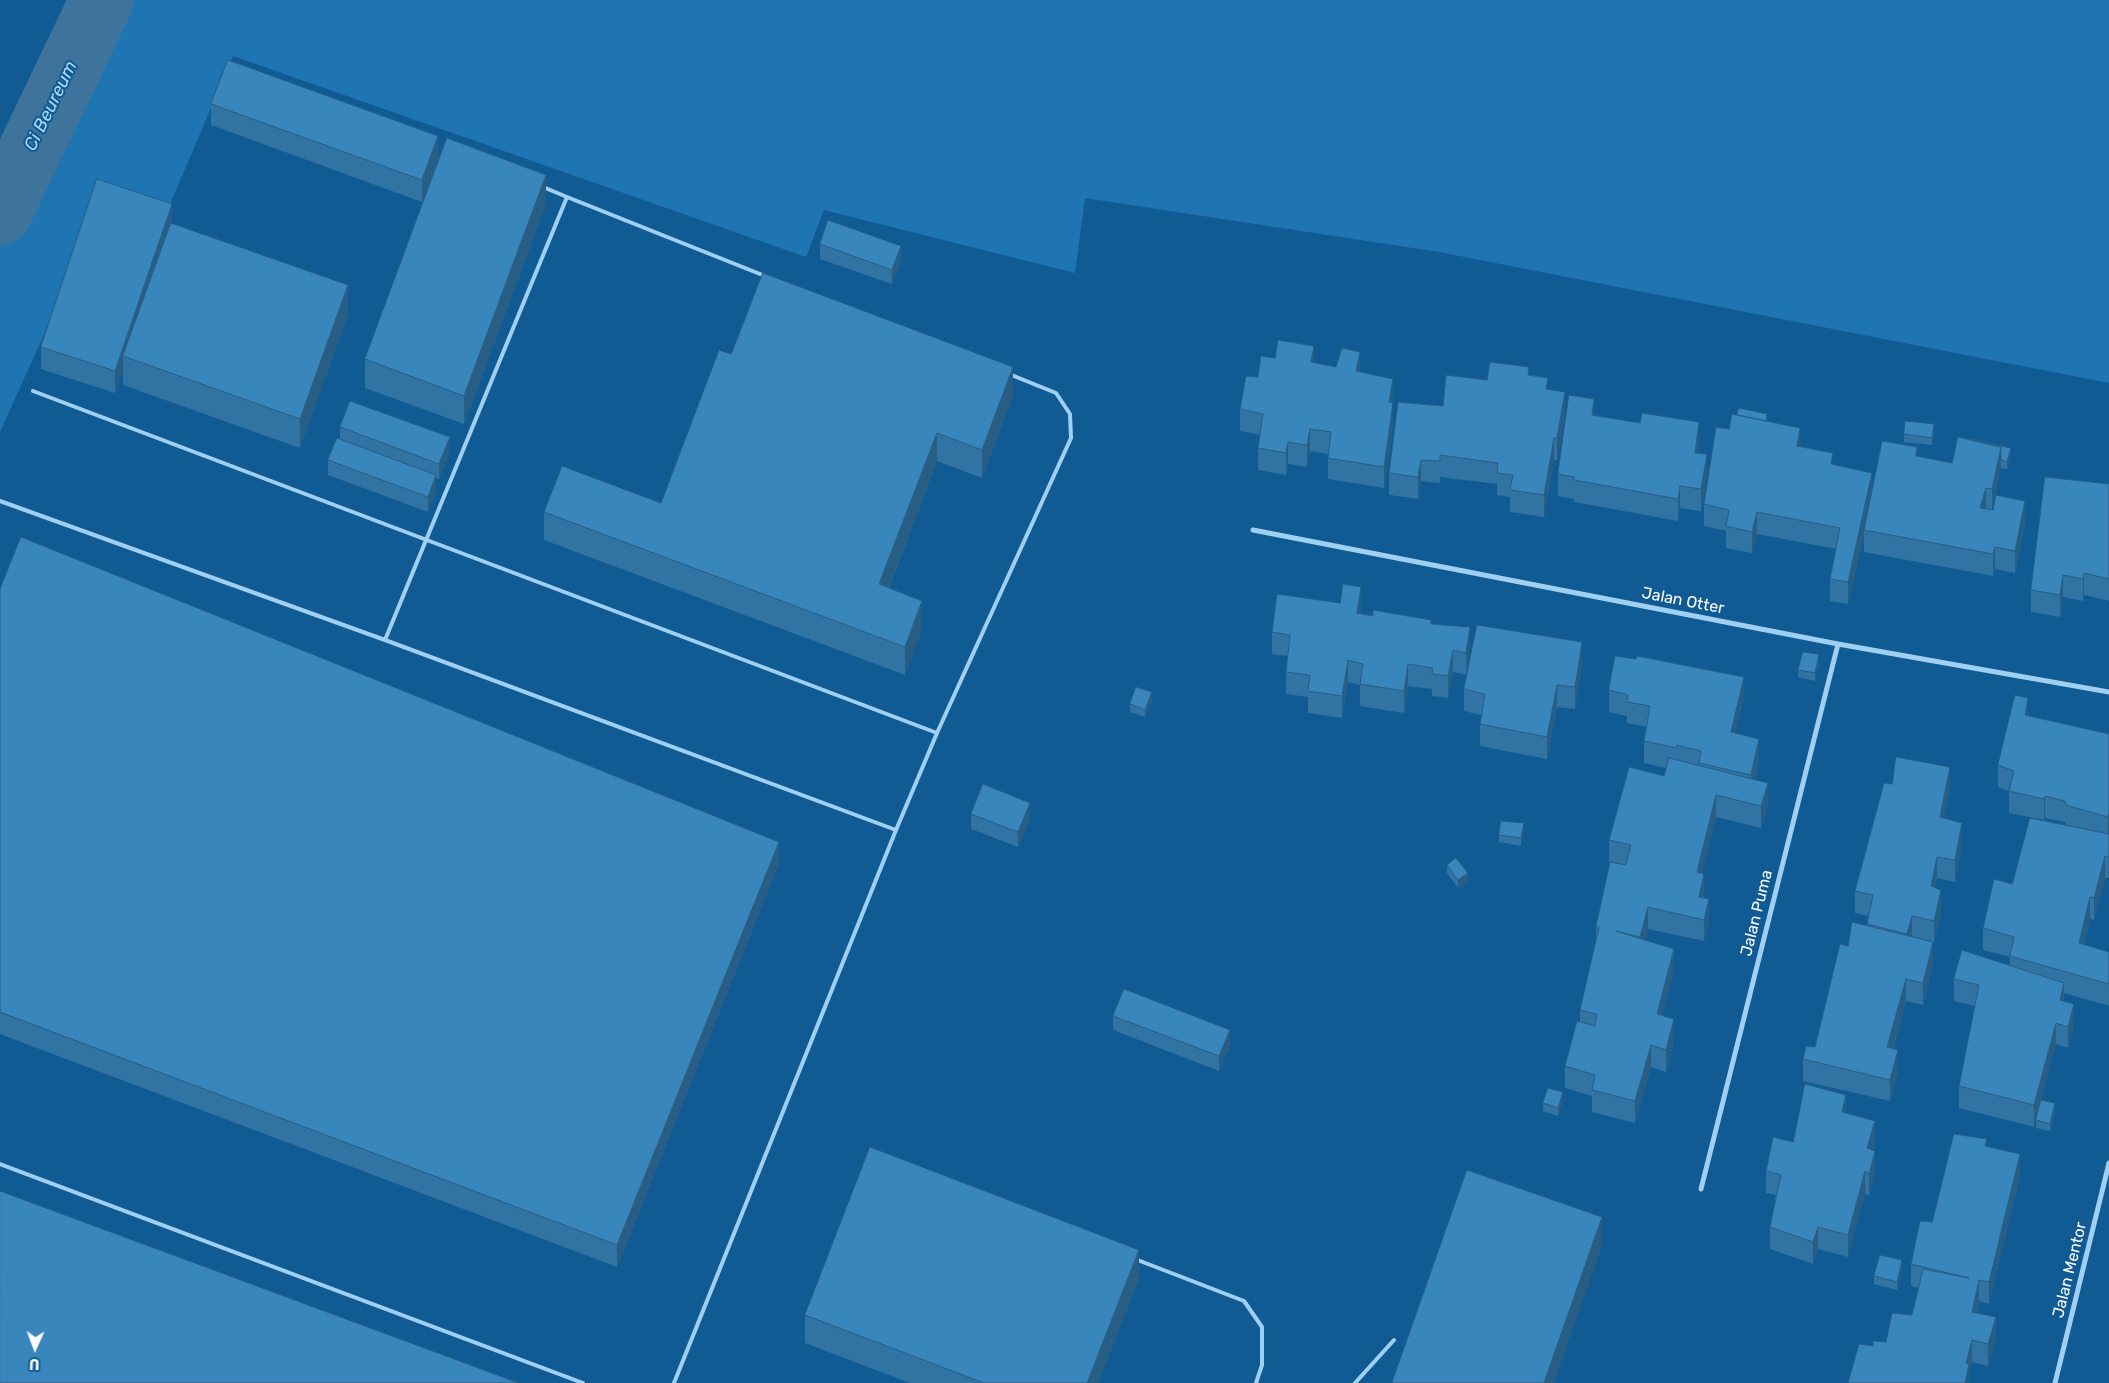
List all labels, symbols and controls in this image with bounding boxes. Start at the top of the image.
water label: Ci Beureum [20,57,82,155]
street label: Jalan Otter [1640,584,1726,618]
street label: Jalan Puma [1737,868,1777,958]
street label: Jalan Mentor [2049,1220,2091,1320]
north arrow [10,1323,60,1373]
text: U [29,1355,40,1372]

